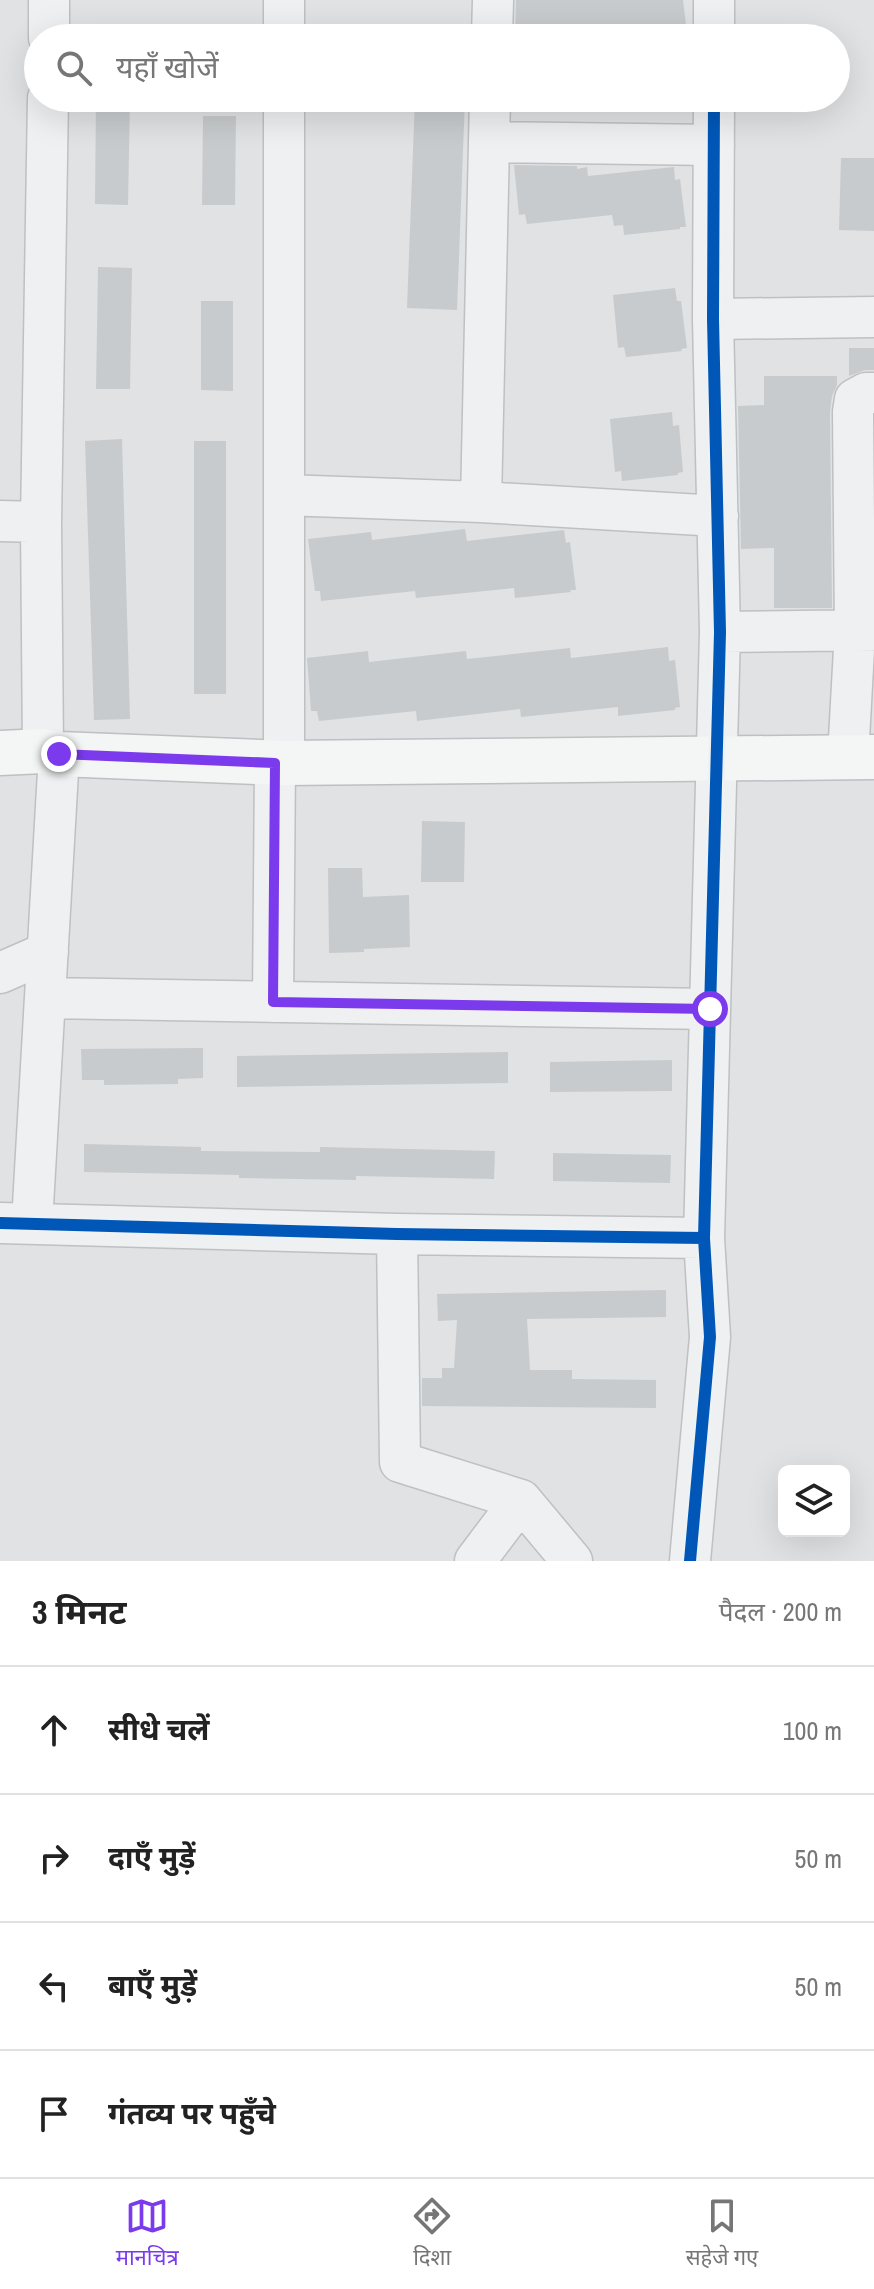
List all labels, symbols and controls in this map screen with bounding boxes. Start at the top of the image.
search box [24,24,850,112]
icon: search [52,46,96,90]
text: यहाँ खोजें [116,47,219,87]
route end [41,736,77,772]
route start [692,991,728,1027]
map controls [778,1465,850,1537]
button: layers [778,1465,850,1537]
text: 3 मिनट [32,1589,127,1635]
text: पैदल · 200 m [719,1594,842,1629]
icon: ahead [32,1708,76,1752]
text: सीधे चलें [108,1709,209,1749]
text: 100 m [783,1713,842,1748]
icon: right [32,1836,76,1880]
text: दाएँ मुड़ें [108,1837,195,1877]
text: 50 m [795,1841,842,1876]
icon: left [32,1964,76,2008]
text: बाएँ मुड़ें [108,1965,197,2005]
text: 50 m [795,1969,842,2004]
icon: arrive [32,2092,76,2136]
text: गंतव्य पर पहुँचे [108,2093,276,2133]
tab: मानचित्र [116,2194,179,2274]
tab: दिशा [410,2194,454,2274]
tab: सहेजे गए [686,2194,758,2274]

